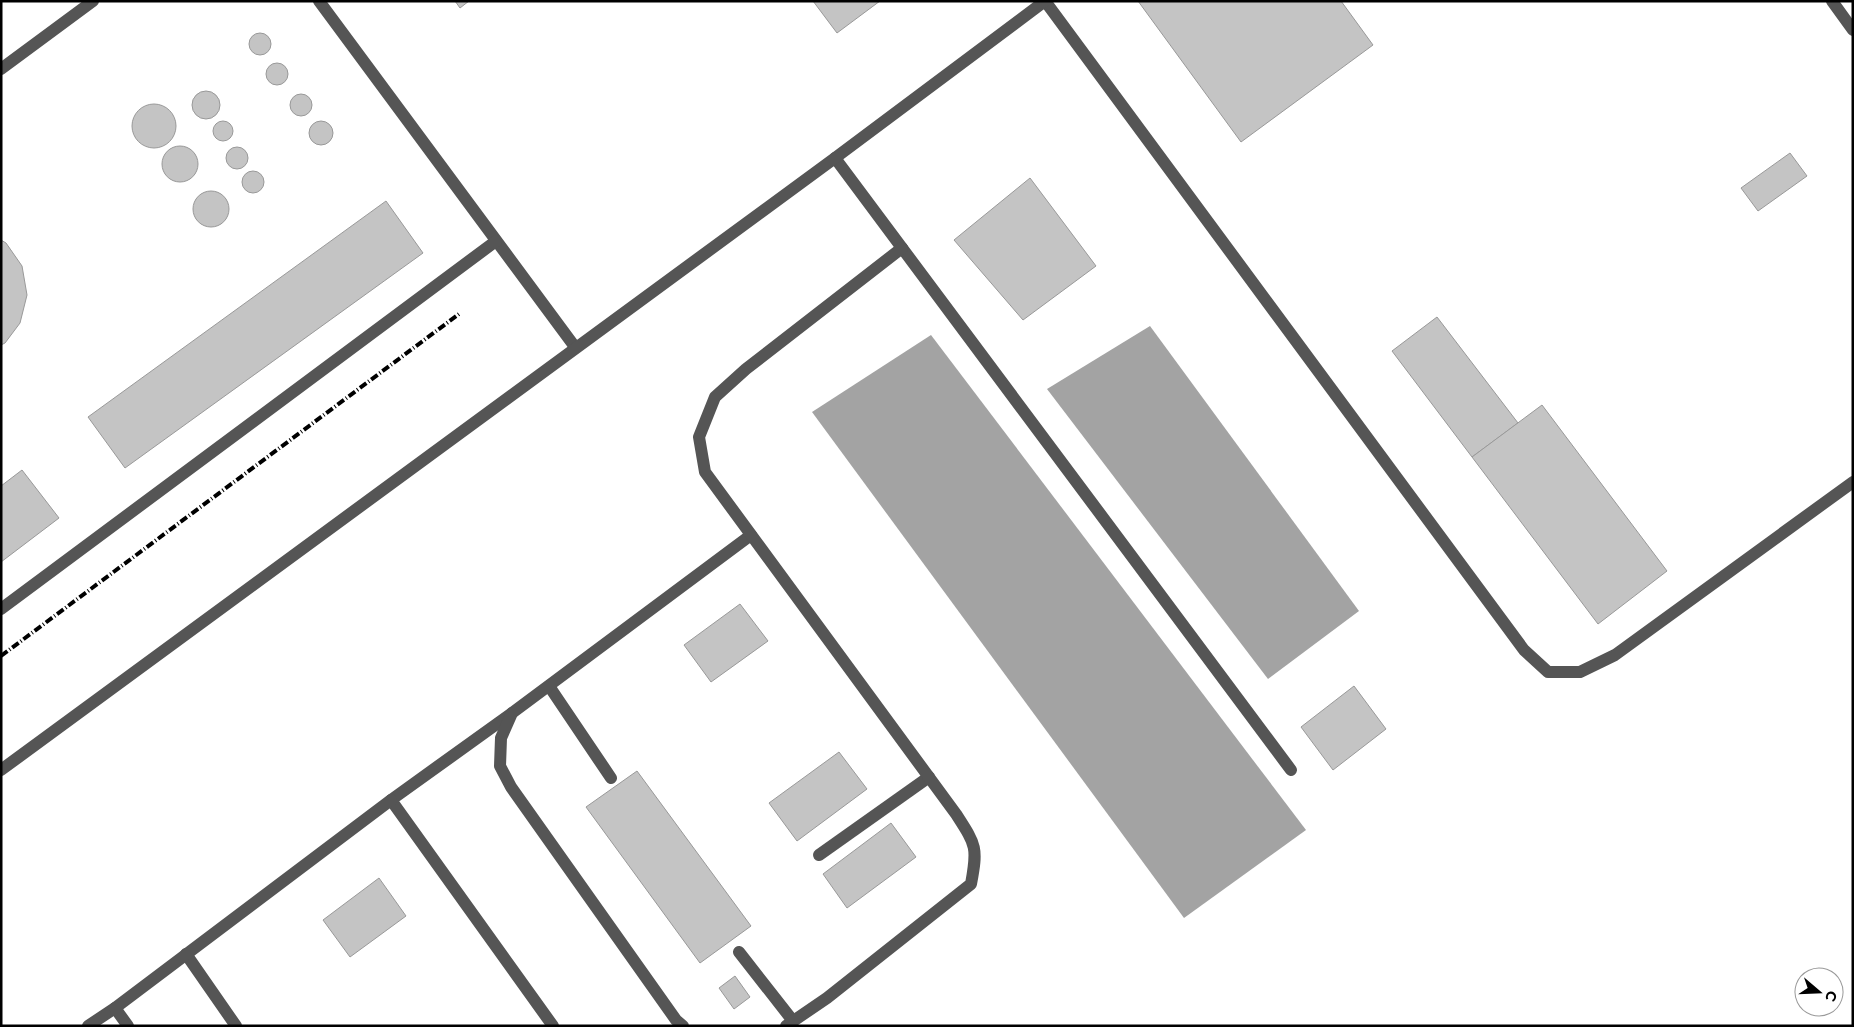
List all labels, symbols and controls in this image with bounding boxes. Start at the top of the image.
north arrow [1794,967,1844,1017]
text: С [1821,988,1841,1004]

